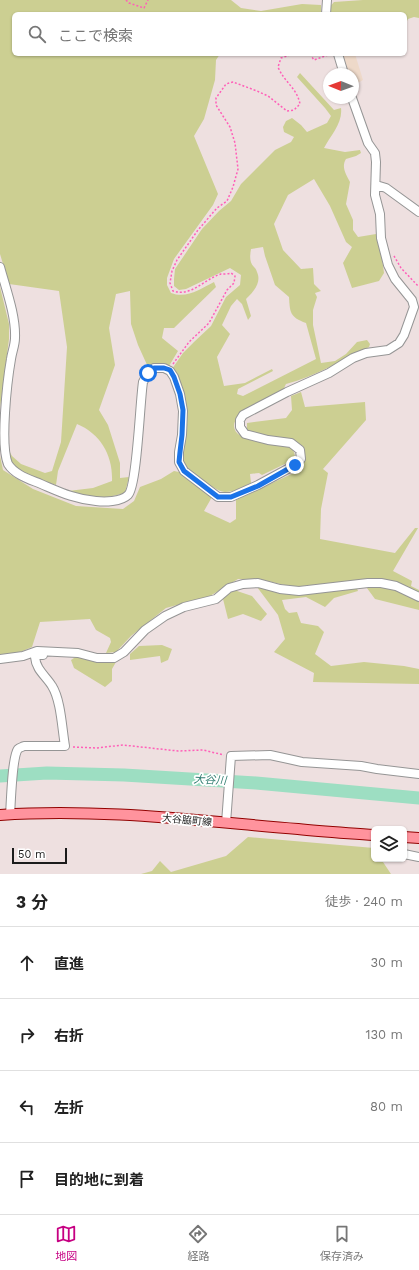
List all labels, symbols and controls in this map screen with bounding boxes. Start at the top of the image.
search box [12,12,407,56]
icon: search [26,23,48,45]
text: ここで検索 [58,27,133,45]
north arrow [323,68,359,104]
route start [139,364,157,382]
route end [286,456,304,474]
water label: 大谷川 [193,773,228,787]
street label: 大谷脇町線 [162,812,212,828]
map controls [371,826,407,862]
button: layers [371,826,407,862]
scale bar [12,846,67,865]
text: 50 m [18,848,45,861]
text: 3 分 [16,892,48,912]
text: 徒歩 · 240 m [325,894,403,909]
icon: ahead [16,952,38,974]
text: 直進 [54,955,84,973]
text: 30 m [371,955,403,970]
icon: right [16,1024,38,1046]
text: 右折 [54,1027,84,1045]
text: 130 m [365,1027,403,1042]
icon: left [16,1096,38,1118]
text: 左折 [54,1099,84,1117]
text: 80 m [370,1099,403,1114]
icon: arrive [16,1168,38,1190]
text: 目的地に到着 [54,1171,144,1189]
tab: 地図 [55,1223,77,1263]
tab: 経路 [187,1223,209,1263]
tab: 保存済み [320,1223,364,1263]

